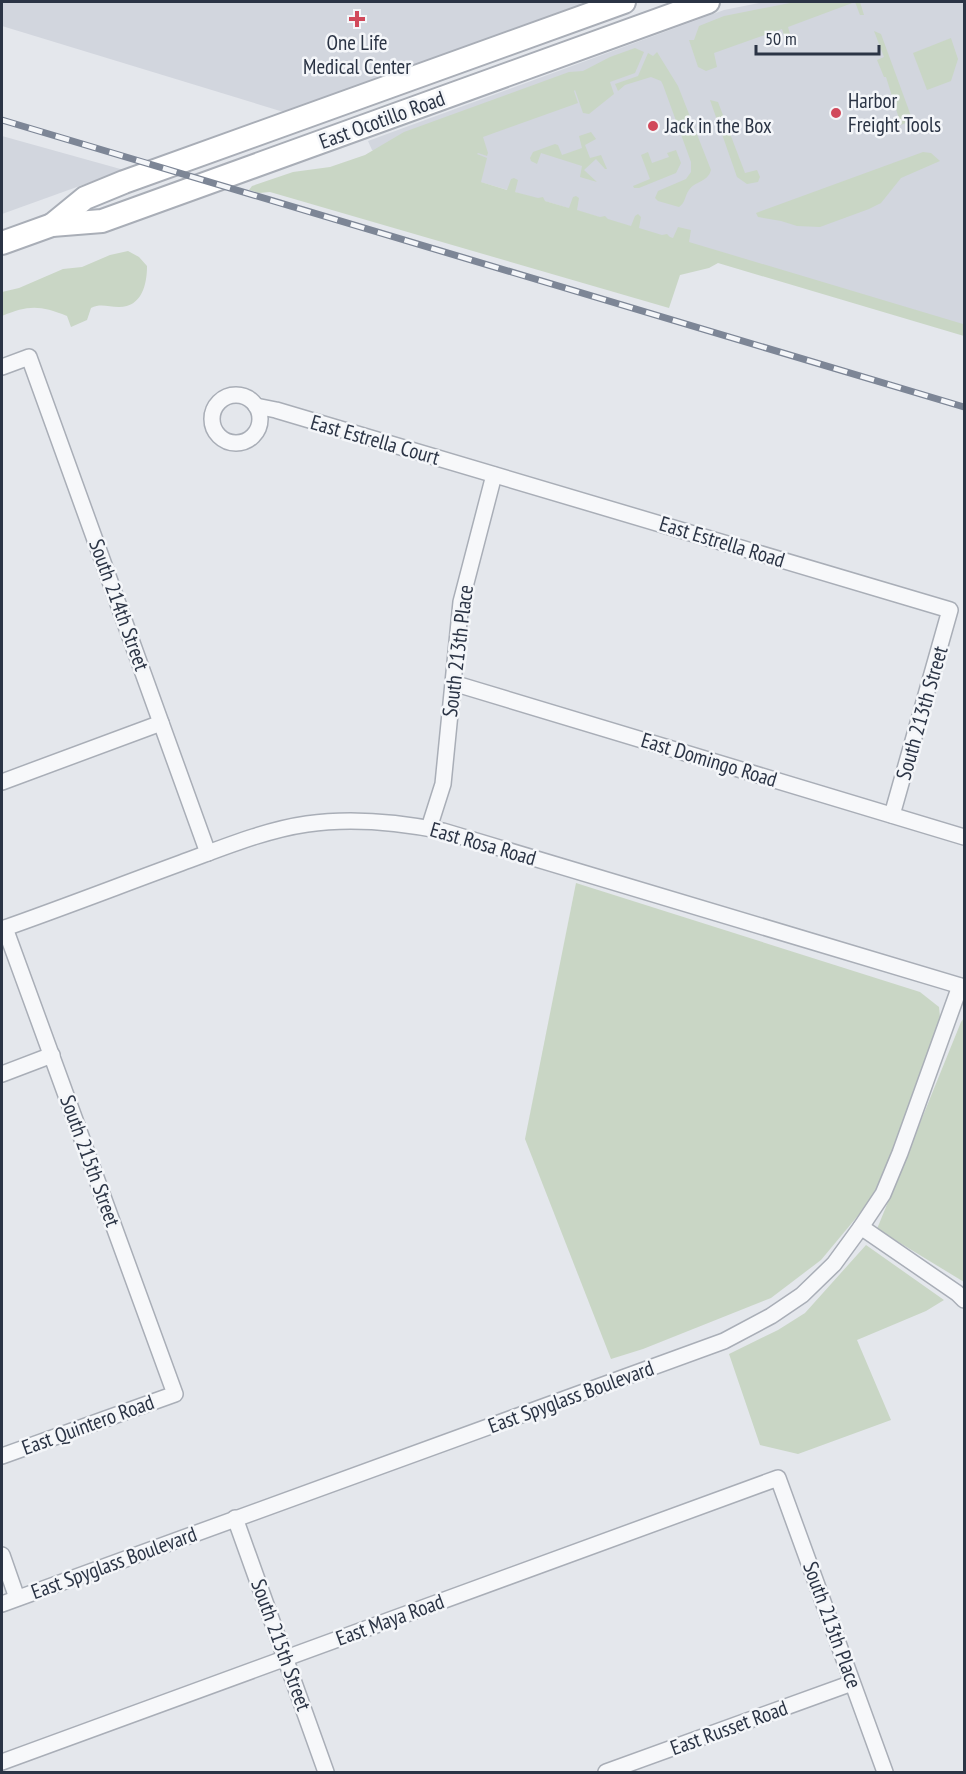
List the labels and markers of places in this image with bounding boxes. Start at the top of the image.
marker: One Life Medical Center [348,10,366,28]
place label: One Life Medical Center [303,29,411,80]
place label: Harbor Freight Tools [848,87,941,138]
marker: Harbor Freight Tools [829,106,843,120]
place label: Jack in the Box [664,112,772,139]
marker: Jack in the Box [646,119,660,133]

